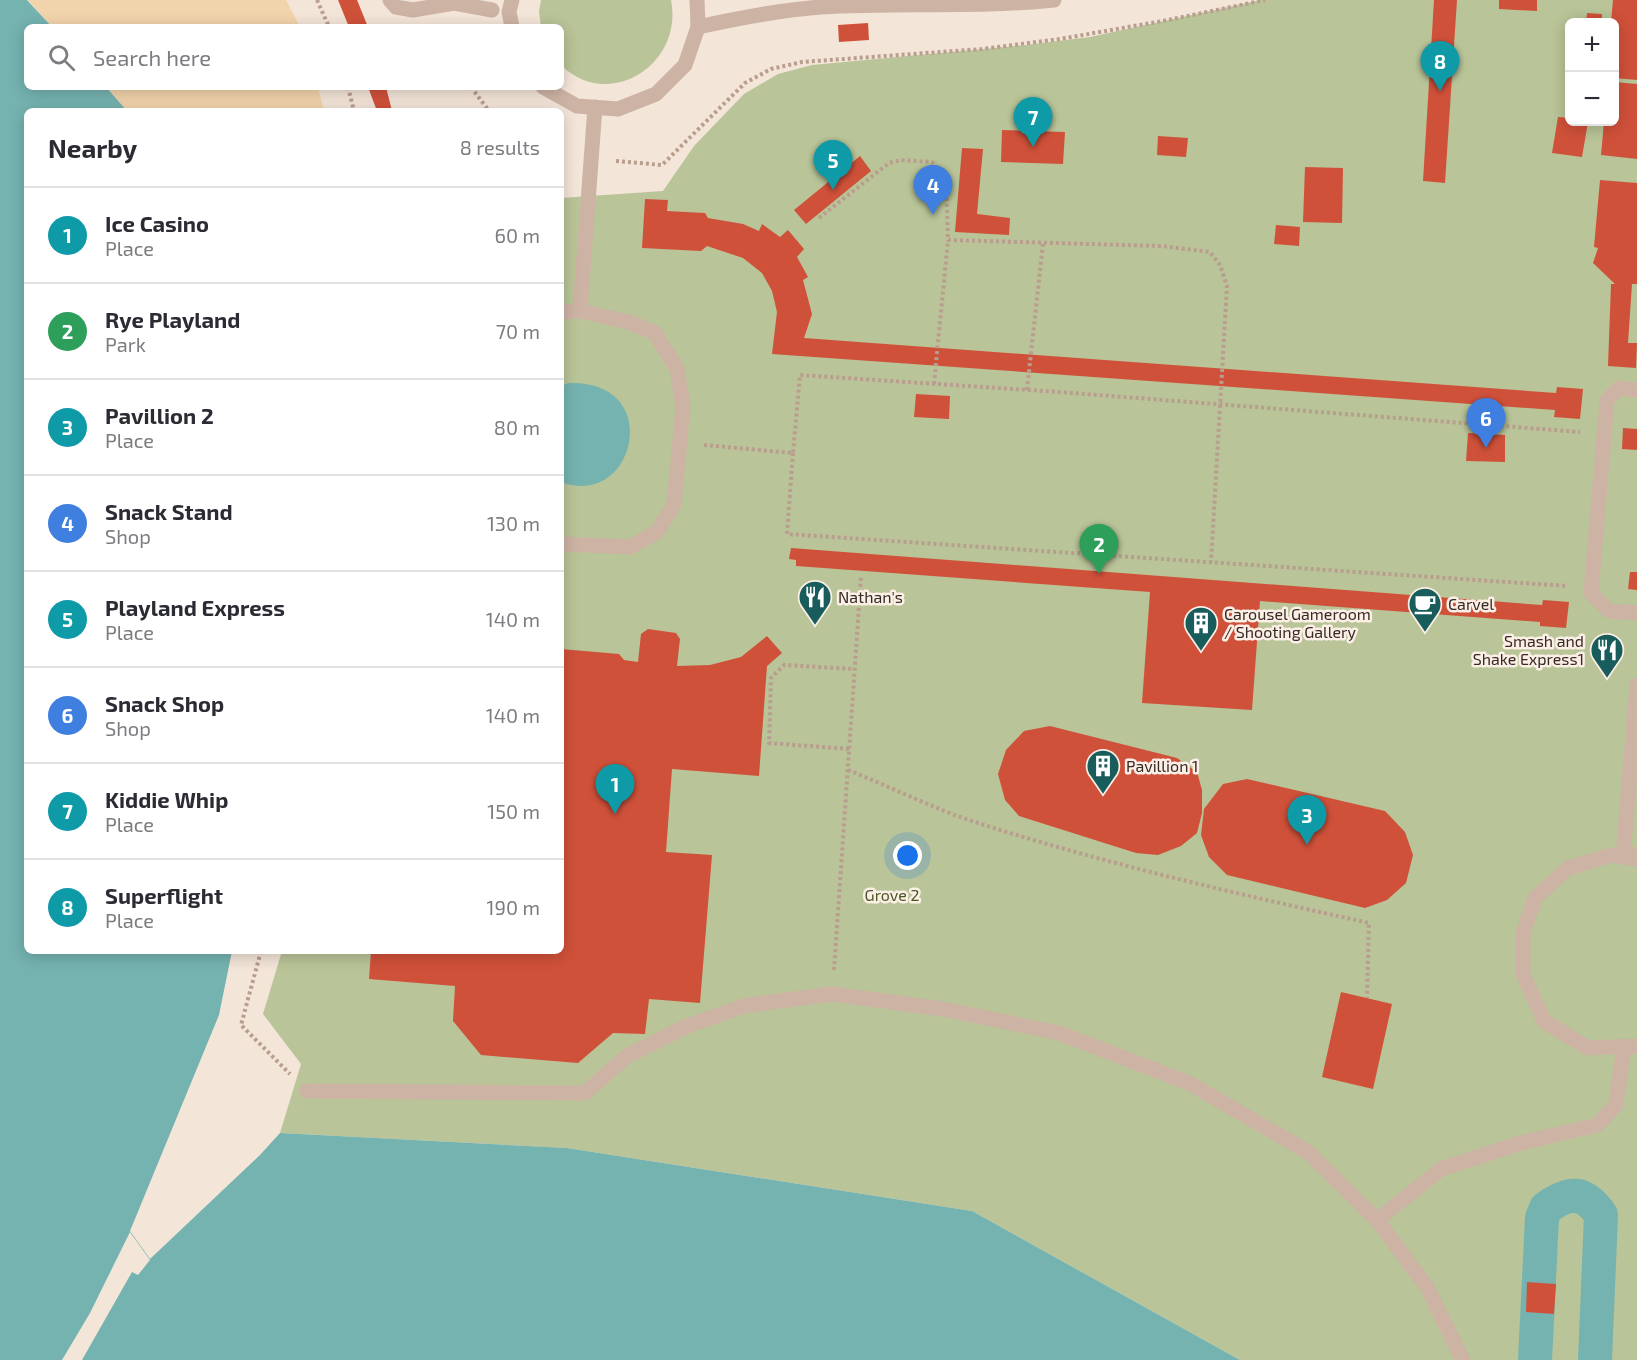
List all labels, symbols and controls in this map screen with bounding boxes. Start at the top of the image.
map controls [1565,18,1619,126]
button: + [1565,18,1619,72]
search box [24,24,564,90]
icon: search [45,41,78,74]
pin: 8 [1420,42,1460,91]
text: Search here [93,44,211,70]
button: − [1565,72,1619,126]
pin: 7 [1014,98,1052,147]
text: Nearby [48,132,137,163]
text: 8 results [460,135,540,159]
pin: 5 [814,140,852,190]
pin: 4 [914,166,952,215]
text: Ice Casino [105,210,209,236]
text: 1 [63,223,72,247]
text: 60 m [495,223,540,247]
text: Place [105,236,154,260]
text: Rye Playland [105,306,240,332]
text: 2 [62,319,73,343]
text: 70 m [496,319,540,343]
text: Park [105,332,146,356]
pin: 6 [1466,398,1506,448]
text: Pavillion 2 [105,402,214,428]
text: 3 [62,415,73,439]
text: 80 m [494,415,540,439]
text: Place [105,428,154,452]
text: Snack Stand [105,498,233,524]
text: 4 [61,511,74,535]
text: 130 m [487,511,540,535]
text: Shop [105,524,151,548]
pin: 2 [1080,524,1118,574]
restaurant icon: Nathan's [797,579,833,626]
cafe icon: Carvel [1407,586,1443,633]
place label: Nathan's [838,587,903,606]
text: Playland Express [105,594,285,620]
place label: Carvel [1448,594,1494,613]
place label: Carousel Gameroom / Shooting Gallery [1224,604,1371,641]
building icon: Carousel Gameroom / Shooting Gallery [1183,605,1219,652]
text: 5 [62,607,73,631]
text: 140 m [486,607,540,631]
text: Place [105,620,154,644]
place label: Smash and Shake Express1 [1473,631,1584,668]
restaurant icon: Smash and Shake Express1 [1589,632,1625,679]
text: Snack Shop [105,690,224,716]
text: 6 [62,703,73,727]
text: 140 m [486,703,540,727]
text: Shop [105,716,151,740]
building icon: Pavillion 1 [1085,748,1121,795]
place label: Pavillion 1 [1126,756,1198,775]
pin: 1 [596,764,634,814]
text: Kiddie Whip [105,786,228,812]
pin: 3 [1288,796,1326,845]
text: 7 [62,799,73,823]
text: 150 m [487,799,540,823]
text: Place [105,812,154,836]
your location [893,841,922,870]
text: Superflight [105,882,223,908]
park label: Grove 2 [865,885,919,904]
text: 8 [61,895,74,919]
text: 190 m [487,895,540,919]
text: Place [105,908,154,932]

